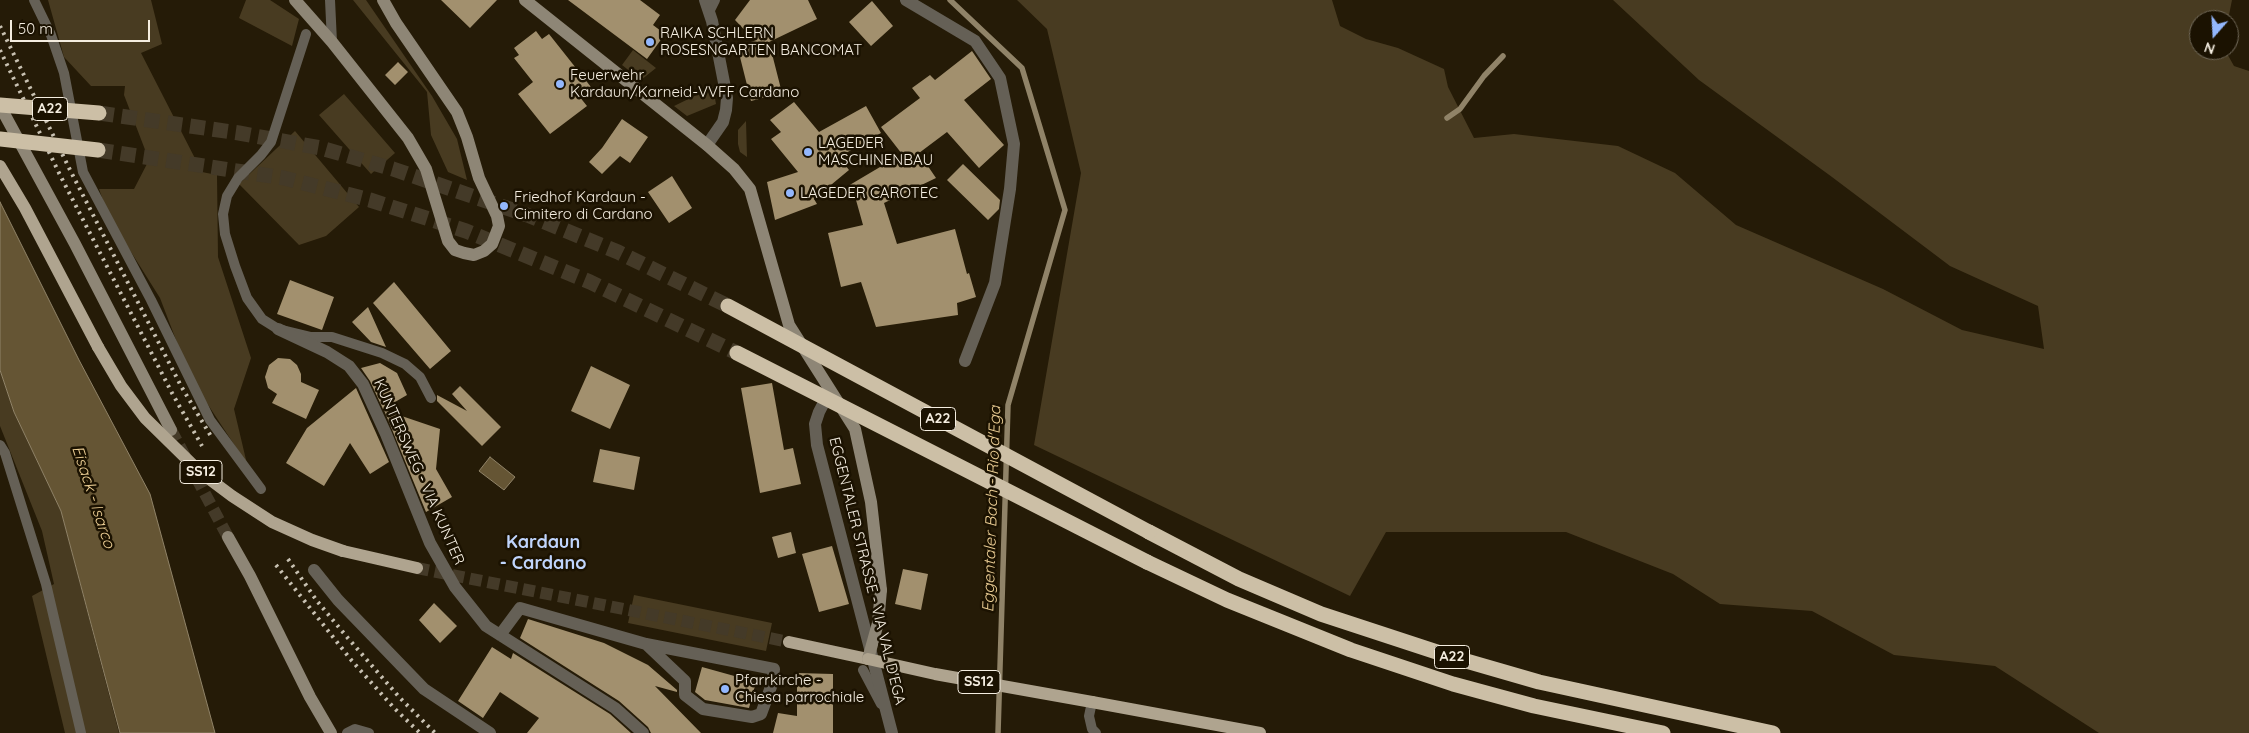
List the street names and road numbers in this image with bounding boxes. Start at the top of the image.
road number: A22 [32,98,68,120]
street label: KUNTERSWEG - VIA KUNTER [370,376,468,568]
road number: A22 [920,408,956,430]
street label: EGGENTALER STRASSE - VIA VAL D'EGA [825,435,909,707]
road number: SS12 [180,461,222,484]
road number: A22 [1434,646,1470,669]
road number: SS12 [958,670,1000,694]

